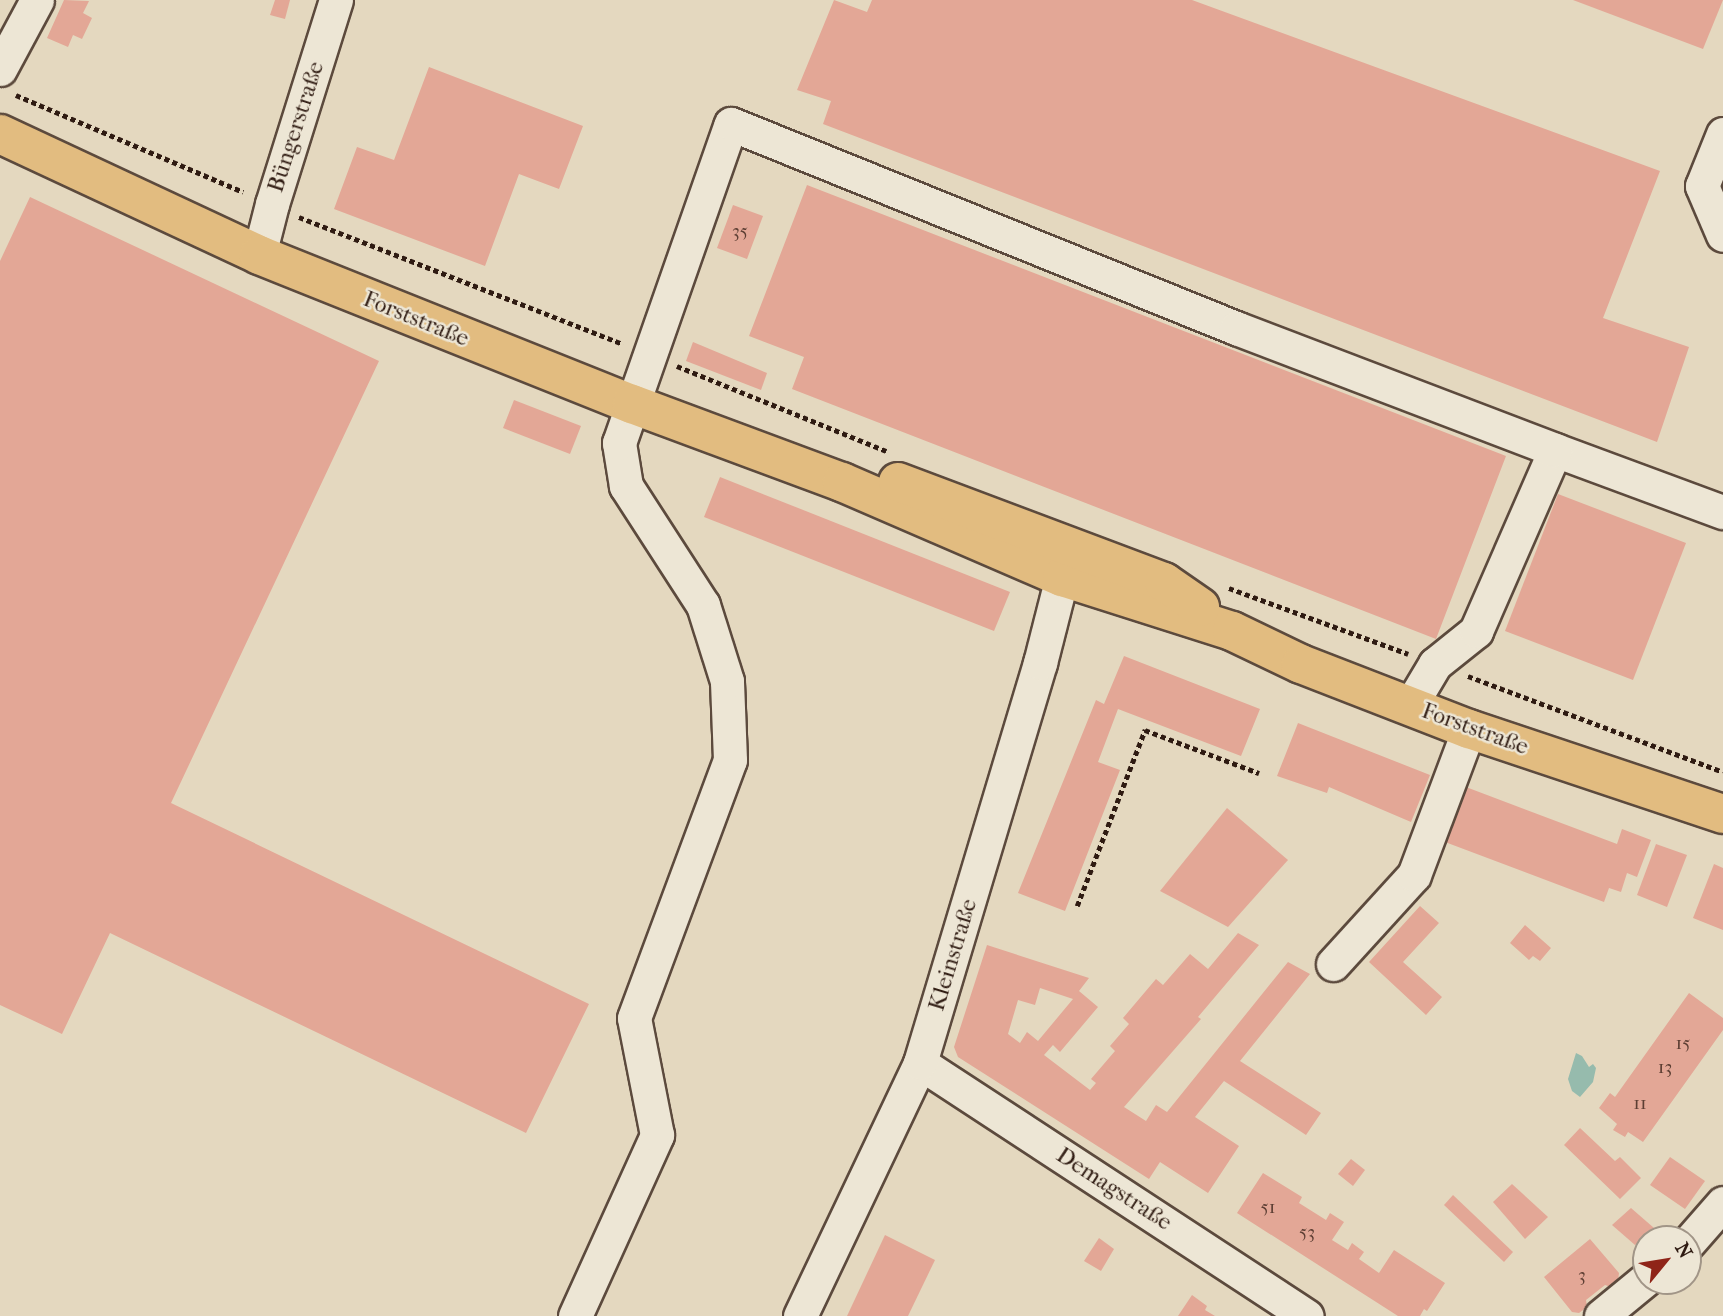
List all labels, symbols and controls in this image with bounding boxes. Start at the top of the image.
street label: Büngerstraße [262,58,330,196]
house number: 35 [732,221,748,243]
street label: Forststraße [359,285,473,353]
street label: Forststraße [1418,697,1532,761]
street label: Kleinstraße [923,896,983,1014]
house number: 15 [1676,1033,1690,1055]
house number: 13 [1658,1057,1672,1079]
house number: 11 [1633,1093,1647,1115]
street label: Demagstraße [1051,1141,1177,1237]
house number: 51 [1261,1197,1275,1219]
house number: 53 [1299,1222,1315,1244]
north arrow [1632,1225,1702,1295]
text: N [1670,1239,1697,1262]
house number: 3 [1578,1265,1586,1287]

